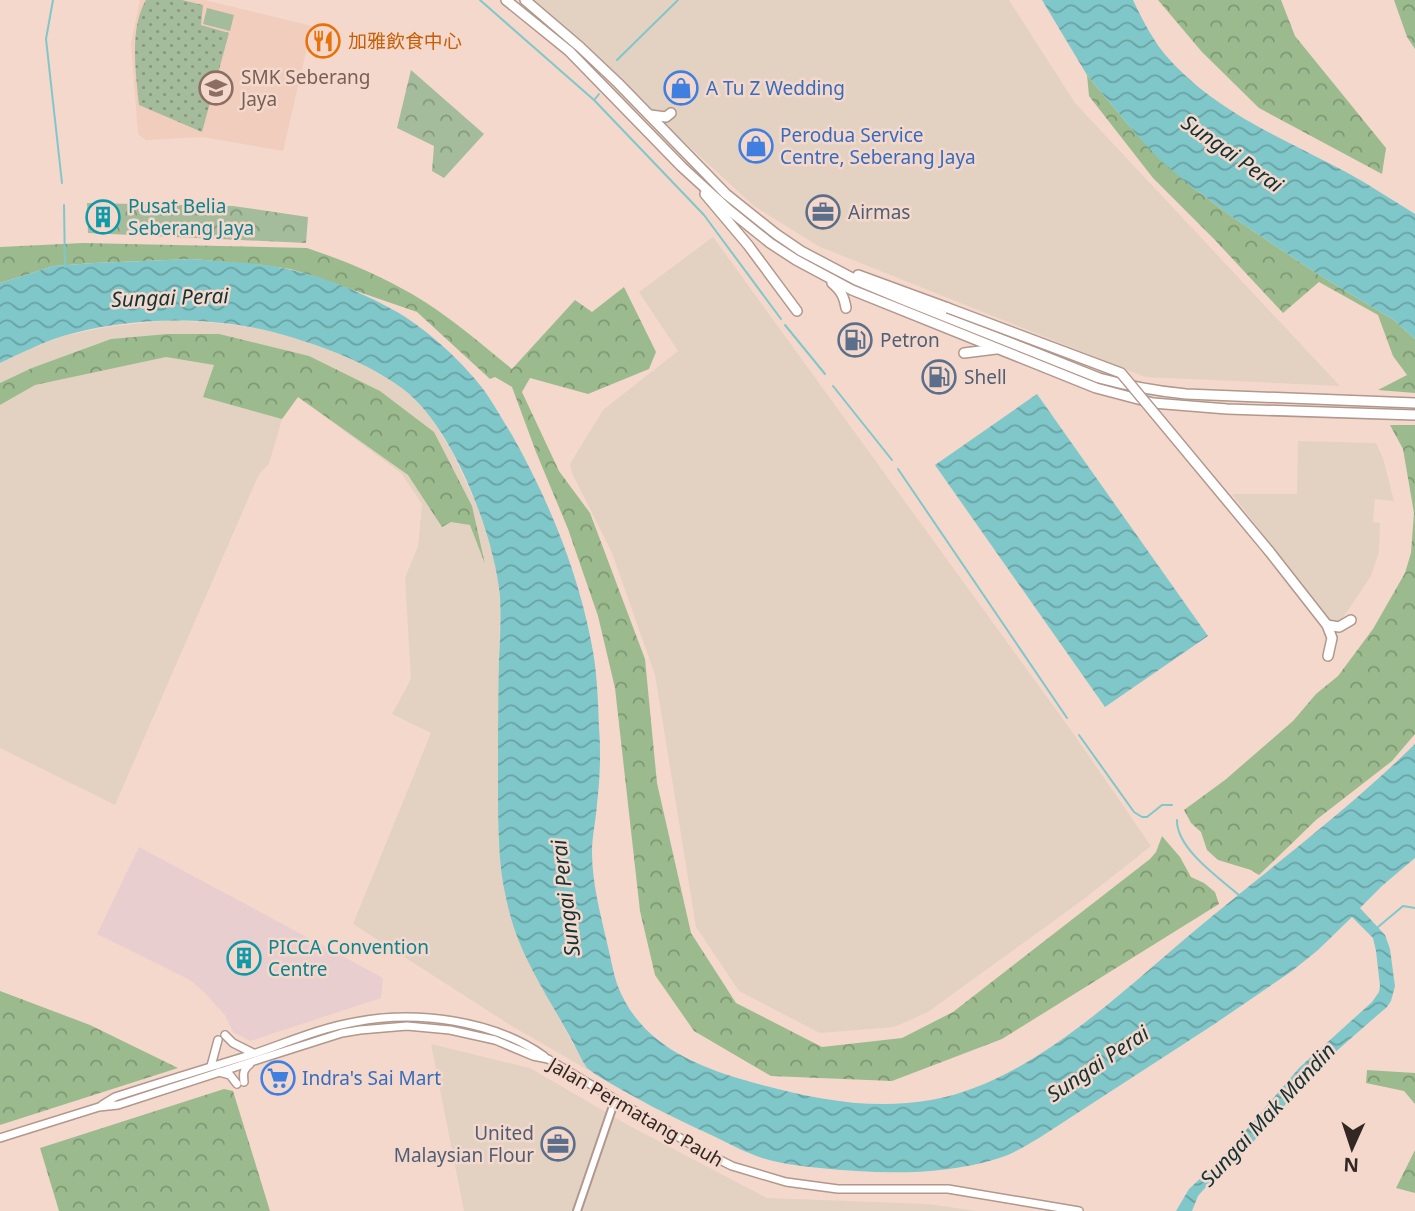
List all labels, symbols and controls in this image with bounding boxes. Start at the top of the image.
restaurant icon: 加雅飲食中心 [304,22,342,60]
place label: 加雅飲食中心 [348,28,462,54]
place label: SMK Seberang Jaya [239,64,370,112]
school or university icon: SMK Seberang Jaya [197,69,235,107]
shop icon: A Tu Z Wedding [662,69,700,107]
place label: A Tu Z Wedding [706,75,845,101]
water label: Sungai Perai [1176,108,1289,199]
place label: Perodua Service Centre, Seberang Jaya [780,122,976,170]
shop icon: Perodua Service Centre, Seberang Jaya [737,127,775,165]
place label: Pusat Belia Seberang Jaya [128,193,254,241]
office icon: Airmas [804,193,842,231]
building icon: Pusat Belia Seberang Jaya [84,198,122,236]
place label: Airmas [848,199,910,225]
water label: Sungai Perai [111,281,230,313]
fuel station icon: Petron [836,321,874,359]
place label: Petron [880,327,940,353]
fuel station icon: Shell [920,358,958,396]
place label: Shell [964,364,1007,390]
water label: Sungai Perai [544,837,586,958]
place label: PICCA Convention Centre [268,934,429,982]
building icon: PICCA Convention Centre [225,939,263,977]
water label: Sungai Perai [1041,1018,1154,1108]
water label: Sungai Mak Mandin [1193,1036,1341,1192]
street label: Jalan Permatang Pauh [542,1050,728,1173]
supermarket icon: Indra's Sai Mart [259,1059,297,1097]
place label: Indra's Sai Mart [302,1065,441,1091]
north arrow [1317,1113,1387,1183]
place label: United Malaysian Flour [394,1120,534,1168]
office icon: United Malaysian Flour [539,1125,577,1163]
text: N [1343,1152,1360,1178]

